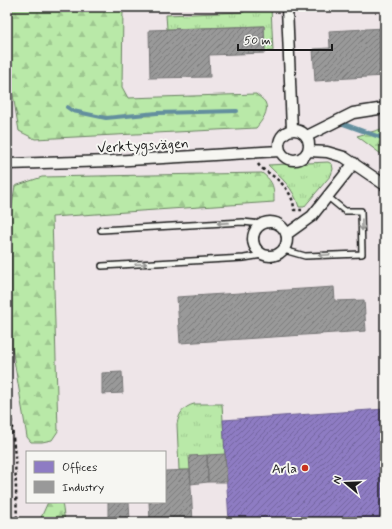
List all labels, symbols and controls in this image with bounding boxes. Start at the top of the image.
scale bar [238,26,332,52]
text: 50 m [244,33,271,49]
street label: Verktygsvägen [97,135,189,158]
one-way arrow [358,218,366,231]
one-way arrow [217,219,230,226]
one-way arrow [318,252,331,259]
one-way arrow [134,260,147,267]
legend [26,451,166,503]
text: Offices [62,460,97,476]
place label: Arla [272,460,297,478]
marker: Arla [300,463,310,473]
north arrow [326,463,366,503]
text: N [330,474,345,486]
text: Industry [62,480,104,496]

